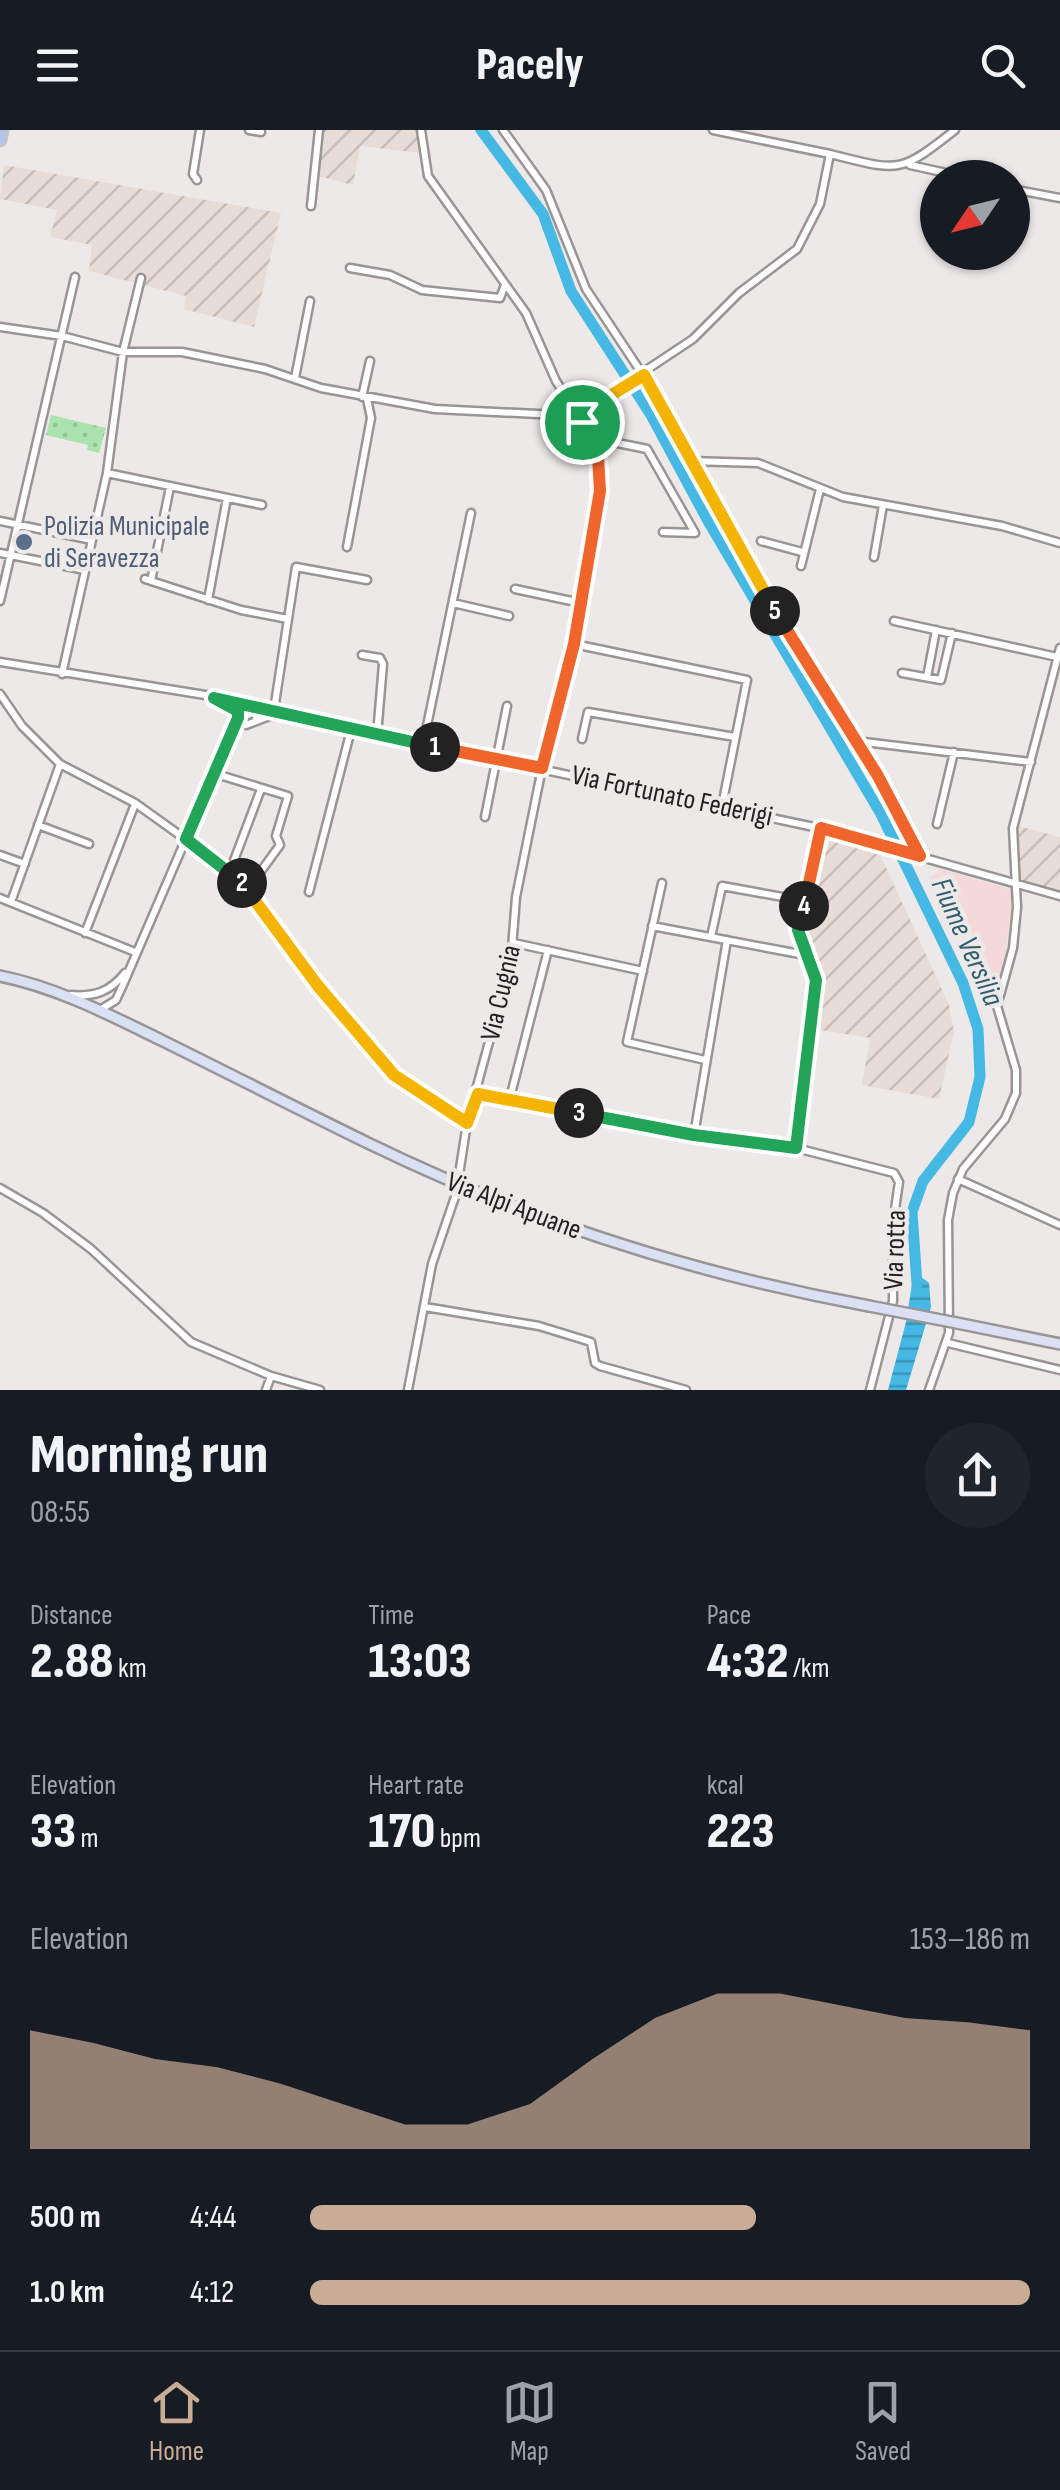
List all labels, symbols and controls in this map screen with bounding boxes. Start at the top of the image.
icon: menu [30,38,85,93]
text: Pacely [476,38,584,93]
icon: search [975,38,1030,93]
north arrow [920,160,1030,270]
map controls [920,160,1030,270]
pin [540,380,625,465]
icon: arrive [555,395,610,450]
place label: Polizia Municipale di Seravezza [44,510,210,575]
marker: Polizia Municipale di Seravezza [13,531,35,553]
pin: 5 [750,586,800,636]
text: 5 [769,594,781,627]
pin: 1 [410,722,460,772]
text: 1 [430,730,440,763]
street label: Via Fortunato Federigi [568,759,776,833]
pin: 2 [217,858,267,908]
text: 2 [236,866,248,899]
water label: Fiume Versilia [923,872,1011,1012]
pin: 4 [779,881,829,931]
text: 4 [797,889,811,922]
street label: Via Cugnia [474,942,528,1044]
pin: 3 [554,1088,604,1138]
text: 3 [573,1096,585,1129]
street label: Via Alpi Apuane [442,1165,586,1247]
street label: Via rotta [877,1209,913,1291]
text: Morning run [30,1422,268,1489]
button: share [925,1423,1030,1528]
text: 08:55 [30,1493,90,1532]
text: Distance [30,1599,113,1632]
text: Time [368,1599,414,1632]
text: Pace [707,1599,751,1632]
text: 2.88 [30,1632,114,1692]
text: 13:03 [368,1632,471,1692]
text: 4:32 [707,1632,788,1692]
text: km [114,1652,147,1685]
text: /km [788,1652,829,1685]
text: Elevation [30,1769,116,1802]
text: Heart rate [368,1769,464,1802]
text: kcal [707,1769,744,1802]
text: 33 [30,1802,76,1862]
text: 170 [368,1802,435,1862]
text: 223 [707,1802,775,1862]
text: m [76,1822,99,1855]
text: bpm [435,1822,481,1855]
text: Elevation [30,1920,129,1959]
text: 153–186 m [910,1920,1030,1959]
text: 500 m [30,2198,101,2237]
text: 4:44 [190,2198,236,2237]
text: 1.0 km [30,2273,105,2312]
text: 4:12 [190,2273,234,2312]
tab: Home [149,2375,204,2468]
tab: Map [502,2375,557,2468]
tab: Saved [855,2375,911,2468]

